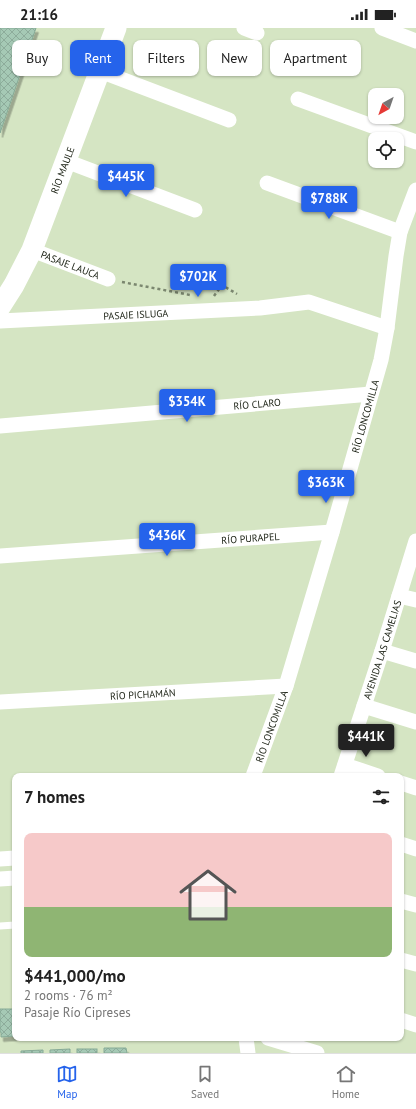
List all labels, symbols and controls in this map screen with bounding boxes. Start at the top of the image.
text: 21:16 [20,5,58,24]
chip: Buy [12,40,62,76]
chip: Rent [70,40,125,76]
chip: Filters [133,40,199,76]
chip: New [207,40,262,76]
chip: Apartment [270,40,361,76]
north arrow [368,88,404,124]
map controls [368,88,404,168]
button: locate [368,132,404,168]
street label: RÍO MAULE [47,145,77,195]
pin: $445K [98,164,154,198]
text: $445K [107,168,145,185]
pin: $788K [301,186,357,220]
text: $788K [310,190,348,207]
street label: PASAJE LAUCA [39,248,102,282]
pin: $702K [170,264,226,298]
text: $702K [179,268,217,285]
street label: PASAJE ISLUGA [103,306,169,322]
street label: RÍO LONCOMILLA [348,378,382,454]
pin: $354K [159,389,215,423]
text: $354K [168,393,206,410]
street label: RÍO CLARO [233,395,281,412]
pin: $363K [298,470,354,504]
text: $363K [307,474,345,491]
pin: $436K [139,523,195,557]
text: $436K [148,527,186,544]
street label: RÍO PURAPEL [221,529,280,546]
street label: AVENIDA LAS CAMELIAS [360,598,404,701]
street label: RÍO PICHAMÁN [110,686,176,702]
street label: RÍO LONCOMILLA [252,688,290,764]
pin: $441K [338,724,394,758]
text: $441K [347,728,385,745]
text: 7 homes [24,786,85,808]
icon: filters [370,786,392,808]
icon: home [172,859,244,931]
text: $441,000/mo [24,965,126,987]
text: 2 rooms · 76 m² [24,987,113,1004]
text: Pasaje Río Cipreses [24,1004,131,1021]
tab: Map [56,1063,78,1101]
tab: Saved [191,1063,219,1101]
tab: Home [332,1063,360,1101]

